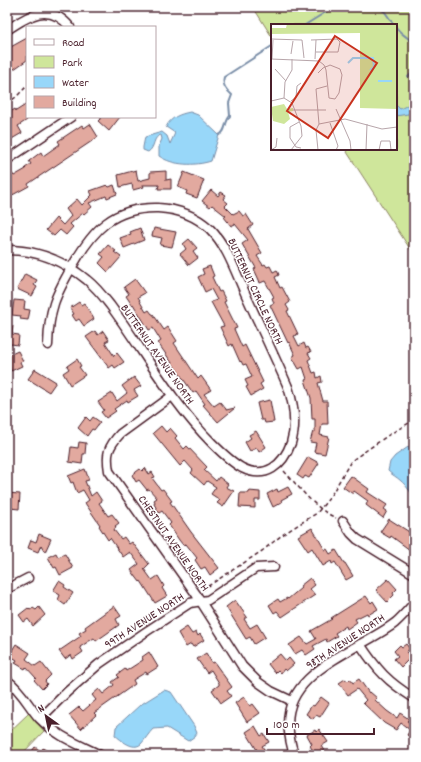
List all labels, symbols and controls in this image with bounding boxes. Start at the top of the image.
inset map [271,24,397,150]
legend [26,26,156,118]
text: Road [62,35,84,52]
text: Park [62,55,83,72]
text: Water [62,75,89,92]
text: Building [62,95,97,112]
street label: BUTTERNUT CIRCLE NORTH [222,236,287,348]
street label: BUTTERNUT AVENUE NORTH [116,301,198,408]
street label: CHESTNUT AVENUE NORTH [133,492,212,595]
street label: 99TH AVENUE NORTH [102,589,188,653]
street label: 98TH AVENUE NORTH [303,610,389,674]
north arrow [26,696,66,736]
text: N [35,701,49,717]
scale bar [267,710,374,736]
text: 100 m [273,717,300,734]

